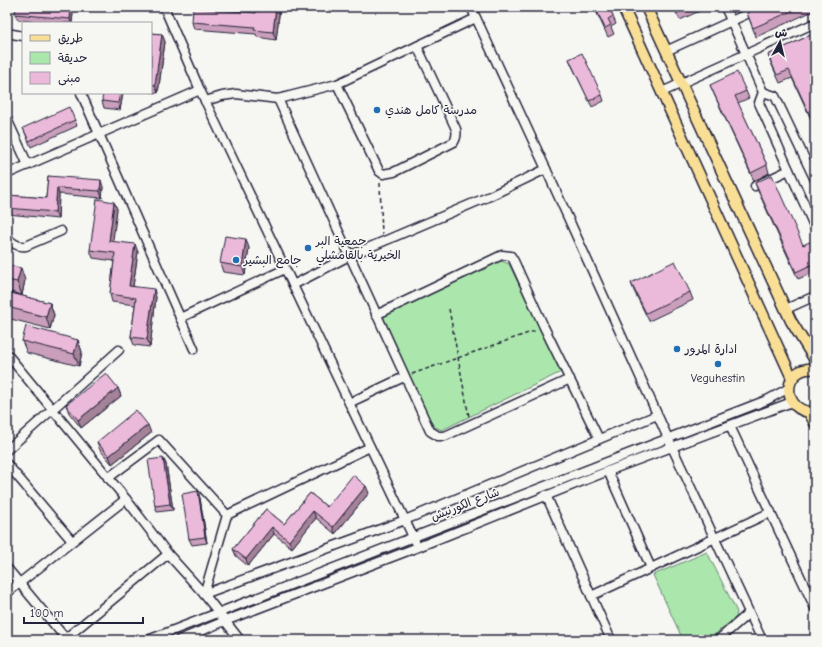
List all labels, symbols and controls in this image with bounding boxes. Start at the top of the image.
legend [22,22,152,94]
north arrow [760,22,800,62]
text: ش [774,25,788,40]
text: طريق [58,31,83,45]
text: حديقة [58,51,87,65]
text: مبنى [58,71,81,86]
place label: مدرسة كامل هندي [385,103,477,119]
marker: مدرسة كامل هندي [372,105,382,115]
place label: جمعية البر الخيرية بالقامشلي [315,234,401,266]
marker: جمعية البر الخيرية بالقامشلي [303,243,313,253]
place label: جامع البشير [243,253,301,269]
marker: جامع البشير [231,255,241,265]
place label: ادارة المرور [684,342,737,357]
marker: ادارة المرور [672,344,682,354]
marker: Veguhestin [713,359,723,369]
place label: Veguhestin [691,371,745,385]
street label: شارع الكورنيش [429,485,502,525]
scale bar [24,599,143,625]
text: 100 m [30,606,63,620]

